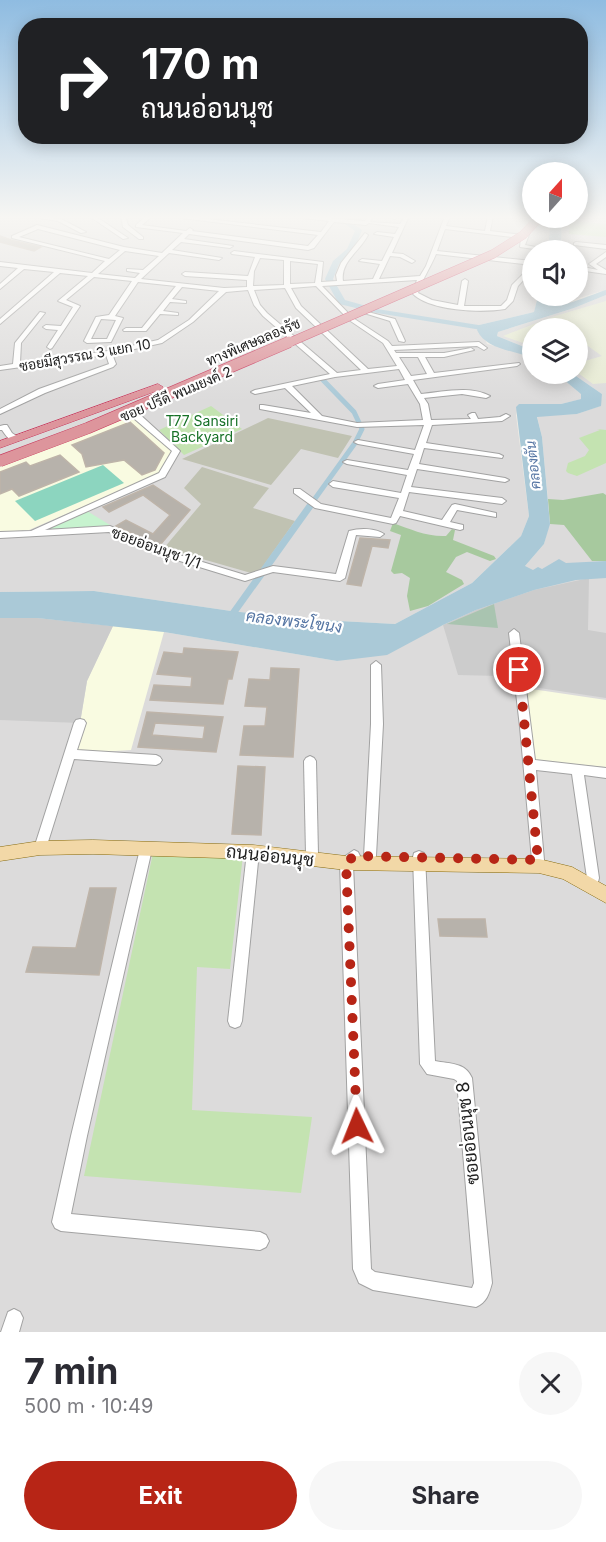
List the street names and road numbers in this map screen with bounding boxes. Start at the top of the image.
street label: ทางพิเศษฉลองรัช [203,314,302,369]
street label: ซอยมีสุวรรณ 3 แยก 10 [18,335,152,376]
street label: ซอย ปรีดี พนมยงค์ 2 [117,362,234,425]
street label: ซอยอ่อนนุช 1/1 [108,522,204,574]
street label: ถนนอ่อนนุช [225,839,315,873]
street label: ซอยอ่อนนุช 8 [451,1080,485,1186]

